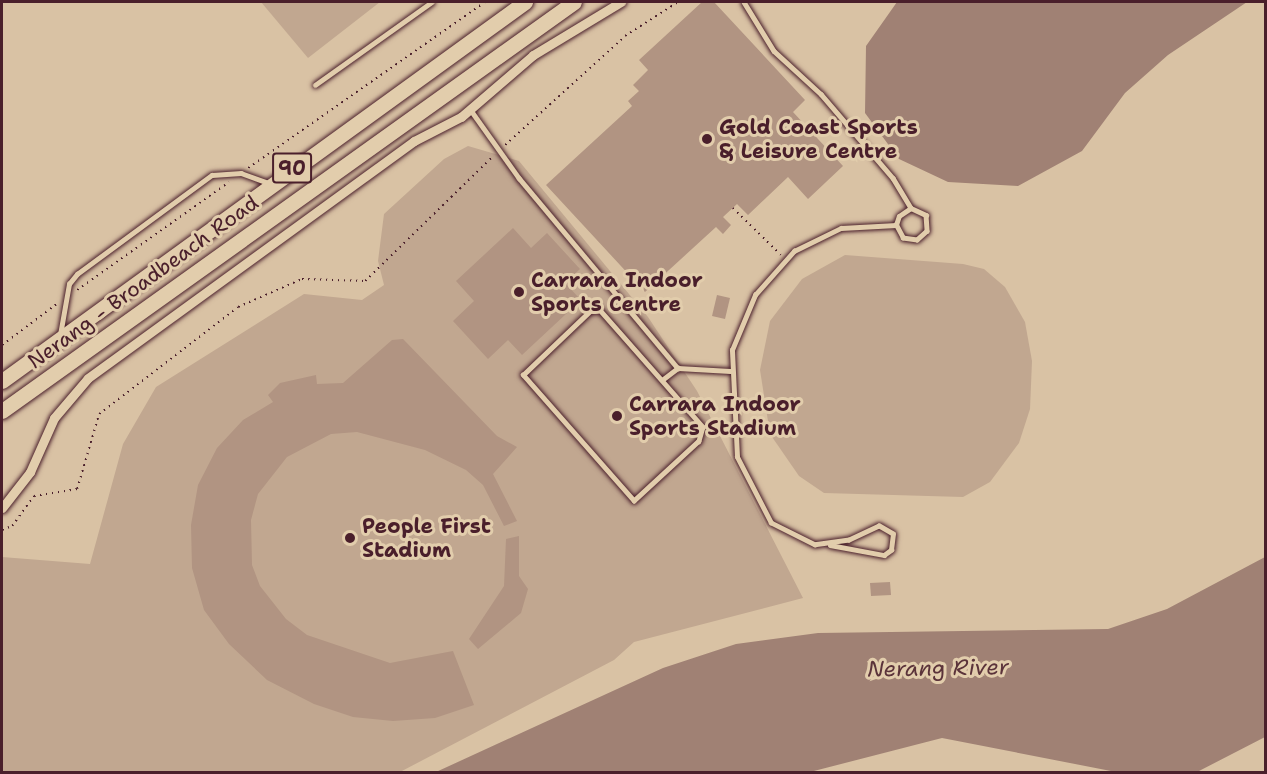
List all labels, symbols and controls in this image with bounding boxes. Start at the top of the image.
place label: Gold Coast Sports & Leisure Centre [719,114,918,164]
marker: Gold Coast Sports & Leisure Centre [700,132,714,146]
road number: 90 [271,151,313,185]
street label: Nerang - Broadbeach Road [23,190,263,374]
place label: Carrara Indoor Sports Centre [531,267,703,317]
marker: Carrara Indoor Sports Centre [512,285,526,299]
place label: Carrara Indoor Sports Stadium [629,391,801,441]
marker: Carrara Indoor Sports Stadium [610,409,624,423]
place label: People First Stadium [362,513,491,563]
marker: People First Stadium [343,531,357,545]
water label: Nerang River [867,654,1009,682]

